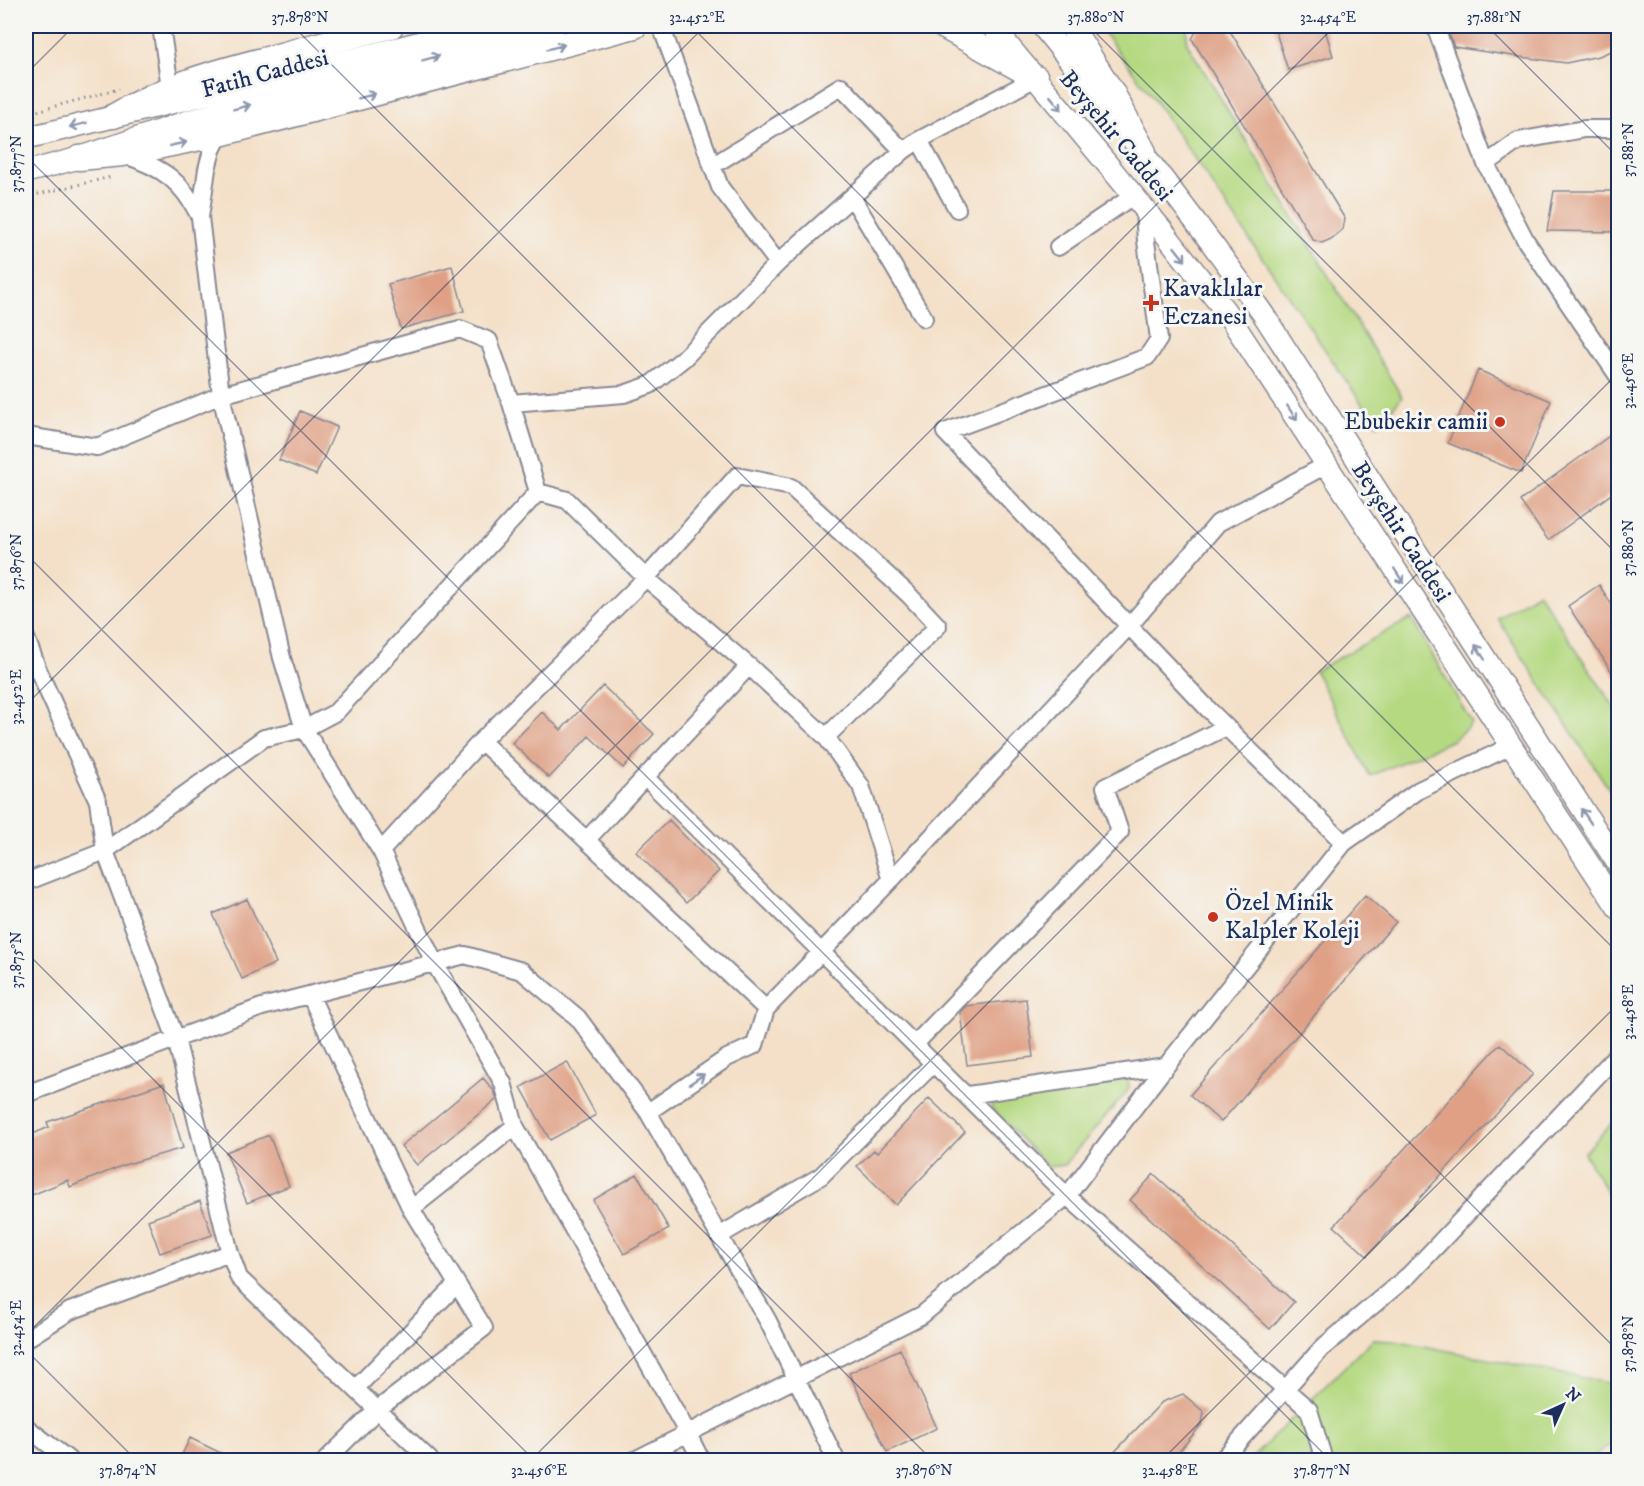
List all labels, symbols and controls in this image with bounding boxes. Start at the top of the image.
text: 37.878°N [272,8,329,27]
text: 32.452°E [669,8,725,27]
text: 37.880°N [1067,8,1125,27]
text: 32.454°E [1300,8,1356,27]
text: 37.881°N [1467,8,1521,27]
one-way arrow [546,40,565,52]
street label: Fatih Caddesi [198,43,332,105]
one-way arrow [421,51,440,63]
street label: Beyşehir Caddesi [1053,64,1179,208]
one-way arrow [357,90,376,102]
one-way arrow [1049,95,1063,110]
one-way arrow [232,100,251,112]
one-way arrow [69,120,88,132]
text: 37.881°N [1619,123,1638,177]
text: 37.877°N [7,135,26,193]
one-way arrow [168,138,187,149]
one-way arrow [1174,245,1187,261]
place label: Kavaklılar Eczanesi [1163,274,1262,332]
marker: Kavaklılar Eczanesi [1144,296,1158,310]
text: 32.456°E [1619,353,1638,409]
one-way arrow [1287,404,1299,421]
place label: Ebubekir camii [1344,407,1488,437]
marker: Ebubekir camii [1493,415,1507,429]
street label: Beyşehir Caddesi [1344,456,1458,608]
text: 37.880°N [1619,519,1638,577]
text: 37.876°N [7,533,26,591]
one-way arrow [1394,567,1406,584]
one-way arrow [1474,644,1486,661]
text: 32.452°E [7,669,26,725]
one-way arrow [1580,808,1592,824]
place label: Özel Minik Kalpler Koleji [1225,888,1359,946]
marker: Özel Minik Kalpler Koleji [1206,910,1220,924]
text: 37.875°N [7,932,26,988]
text: 32.458°E [1619,984,1638,1040]
one-way arrow [688,1073,704,1085]
text: 32.454°E [7,1300,26,1356]
text: 37.878°N [1619,1316,1638,1373]
north arrow [1533,1375,1593,1435]
text: N [1561,1383,1585,1407]
text: 37.874°N [99,1461,157,1480]
text: 32.456°E [511,1461,567,1480]
text: 37.876°N [895,1461,953,1480]
text: 32.458°E [1142,1461,1198,1480]
text: 37.877°N [1293,1461,1351,1480]

